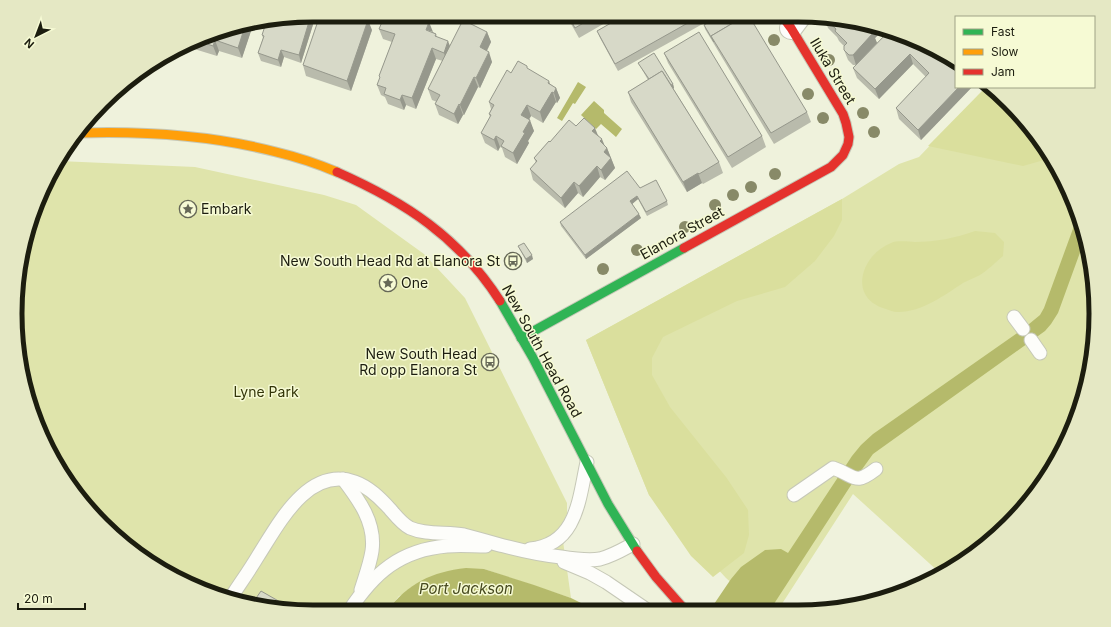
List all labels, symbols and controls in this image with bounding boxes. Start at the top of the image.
north arrow [16,16,56,56]
legend [955,16,1095,88]
text: Fast [991,24,1015,39]
street label: Iluka Street [807,34,860,107]
text: N [22,35,37,51]
text: Slow [991,44,1019,59]
text: Jam [991,64,1015,79]
place icon: Embark [178,199,198,219]
place label: Embark [201,200,252,217]
street label: Elanora Street [637,202,727,263]
bus stop icon: New South Head Rd at Elanora St [503,251,523,271]
place label: New South Head Rd at Elanora St [280,252,500,269]
place icon: One [378,273,398,293]
place label: One [401,274,428,291]
street label: New South Head Road [499,281,586,420]
place label: New South Head Rd opp Elanora St [359,345,477,378]
bus stop icon: New South Head Rd opp Elanora St [480,352,500,372]
park label: Lyne Park [233,383,299,400]
water label: Port Jackson [419,579,513,598]
scale bar [18,585,85,611]
text: 20 m [24,591,53,606]

